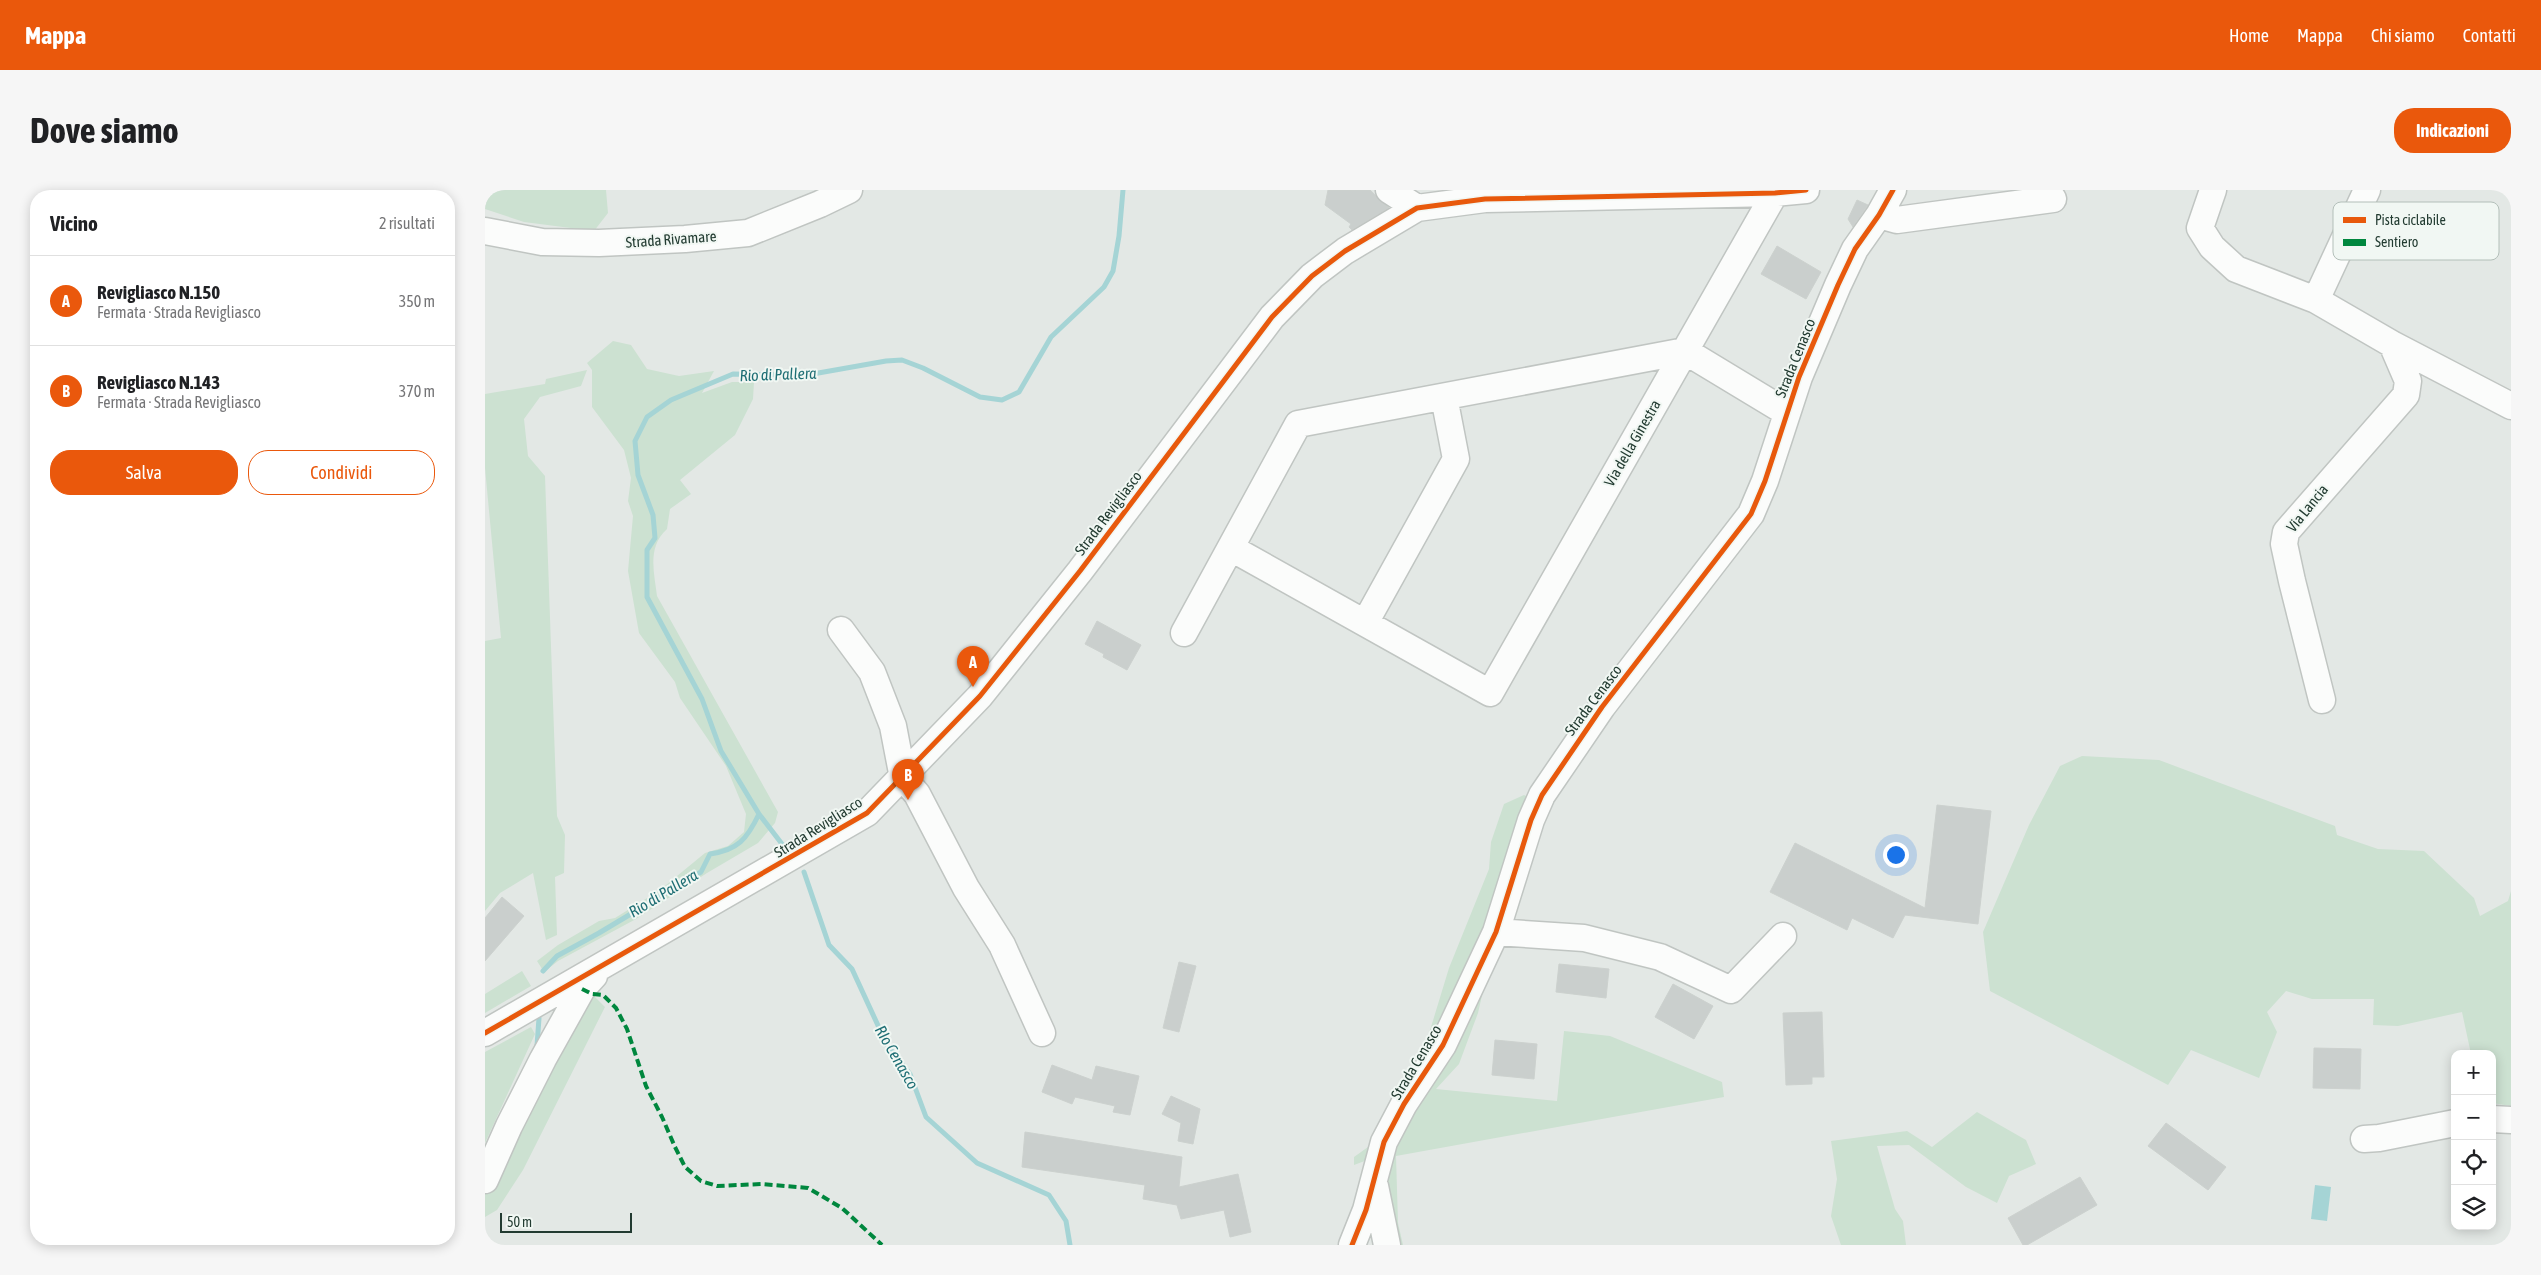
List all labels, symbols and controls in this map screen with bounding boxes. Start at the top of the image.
text: Mappa [25,22,86,49]
text: Home [2229,25,2269,46]
text: Mappa [2297,25,2343,46]
text: Chi siamo [2371,25,2435,46]
text: Contatti [2463,25,2516,46]
button: Indicazioni [2394,108,2511,153]
text: Dove siamo [30,110,179,150]
legend [2333,202,2499,260]
text: Vicino [50,211,98,235]
text: Pista ciclabile [2375,212,2446,228]
text: 2 risultati [379,214,435,232]
street label: Strada Rivamare [625,227,717,251]
text: Sentiero [2375,234,2418,250]
text: Revigliasco N.150 [97,281,220,303]
text: A [62,292,70,310]
text: 350 m [399,292,435,310]
text: Fermata · Strada Revigliasco [97,303,261,321]
street label: Strada Cenasco [1771,316,1819,400]
water label: Rio di Pallera [739,364,817,384]
text: Revigliasco N.143 [97,371,220,393]
text: B [62,382,70,400]
text: 370 m [399,382,435,400]
text: Fermata · Strada Revigliasco [97,393,261,411]
street label: Via della Ginestra [1600,397,1664,489]
button: Salva [50,450,238,495]
button: Condividi [248,450,435,495]
street label: Strada Revigliasco [1071,468,1145,558]
street label: Via Lancia [2283,481,2331,535]
pin: A [957,646,989,687]
street label: Strada Cenasco [1561,662,1625,738]
pin: B [892,759,924,800]
street label: Strada Revigliasco [771,793,865,861]
your location [1883,842,1909,868]
water label: Rio di Pallera [625,865,701,921]
water label: RIo Cenasco [872,1022,922,1092]
street label: Strada Cenasco [1387,1022,1445,1102]
map controls [2451,1050,2496,1230]
button: + [2451,1050,2496,1095]
button: − [2451,1095,2496,1140]
button: locate [2451,1140,2496,1185]
button: layers [2451,1185,2496,1230]
scale bar [500,1210,633,1233]
text: 50 m [507,1214,532,1230]

